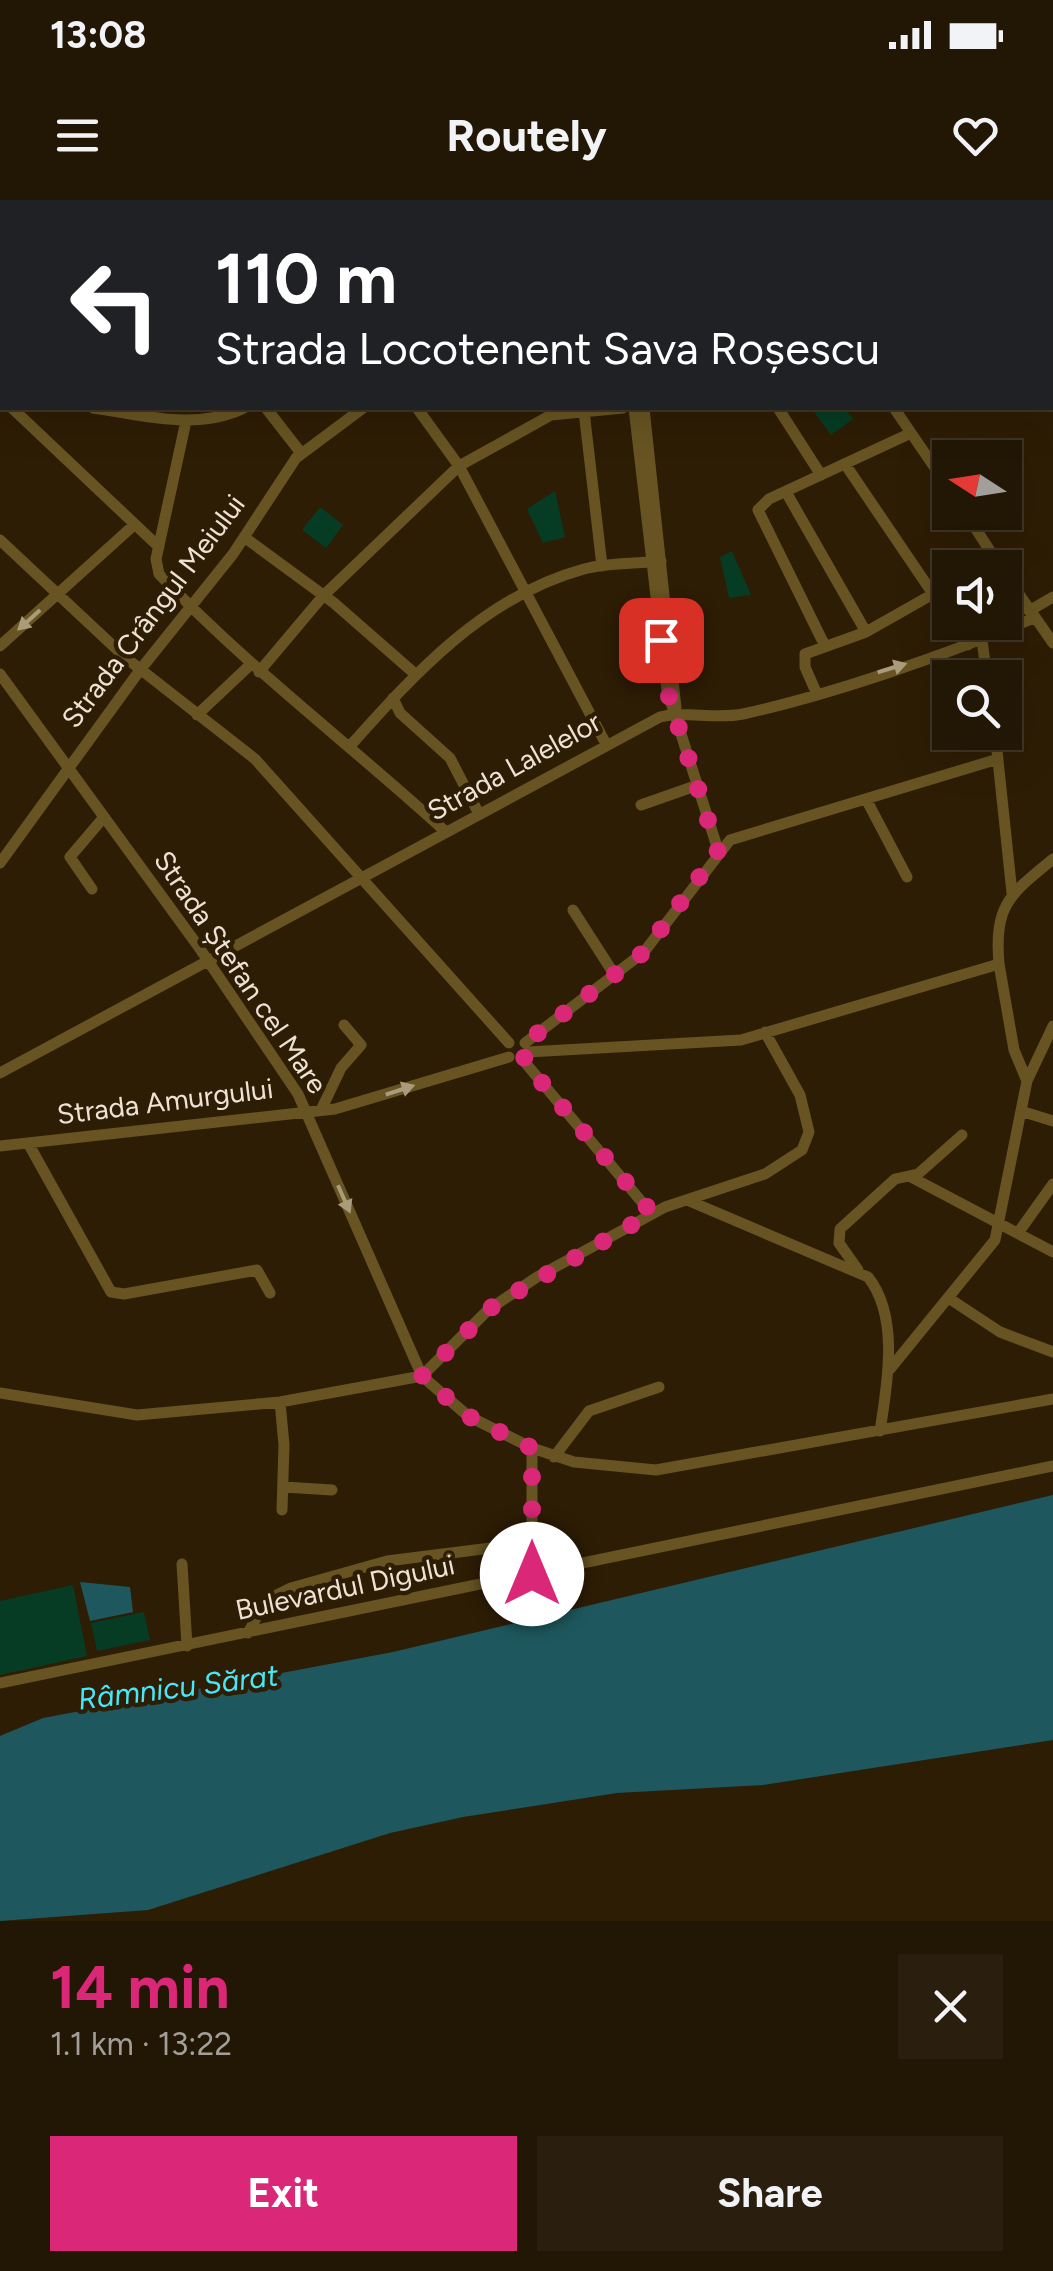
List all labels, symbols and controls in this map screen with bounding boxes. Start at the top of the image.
text: 13:08 [50,12,146,58]
icon: menu [50,108,105,163]
text: Routely [446,108,607,162]
icon: heart [948,108,1003,163]
text: 110 m [215,236,397,321]
icon: left [50,240,180,370]
text: Strada Locotenent Sava Roșescu [215,321,880,375]
north arrow [932,440,1022,530]
map controls [932,440,1022,750]
street label: Strada Crângul Meiului [54,488,252,734]
button: sound [932,550,1022,640]
pin [619,598,704,683]
one-way arrow [17,608,41,631]
icon: arrive [634,613,689,668]
one-way arrow [878,660,908,675]
button: search [932,660,1022,750]
street label: Strada Lalelelor [421,704,607,828]
street label: Strada Ștefan cel Mare [147,844,335,1100]
street label: Strada Amurgului [55,1071,275,1131]
one-way arrow [385,1082,415,1097]
one-way arrow [336,1184,352,1214]
position arrow [480,1522,584,1626]
street label: Bulevardul Digului [232,1547,458,1627]
water label: Râmnicu Sărat [76,1656,281,1718]
text: 14 min [50,1951,230,2023]
button: close [898,1954,1003,2059]
text: 1.1 km · 13:22 [50,2025,232,2063]
button: Exit [50,2136,517,2251]
button: Share [537,2136,1003,2251]

